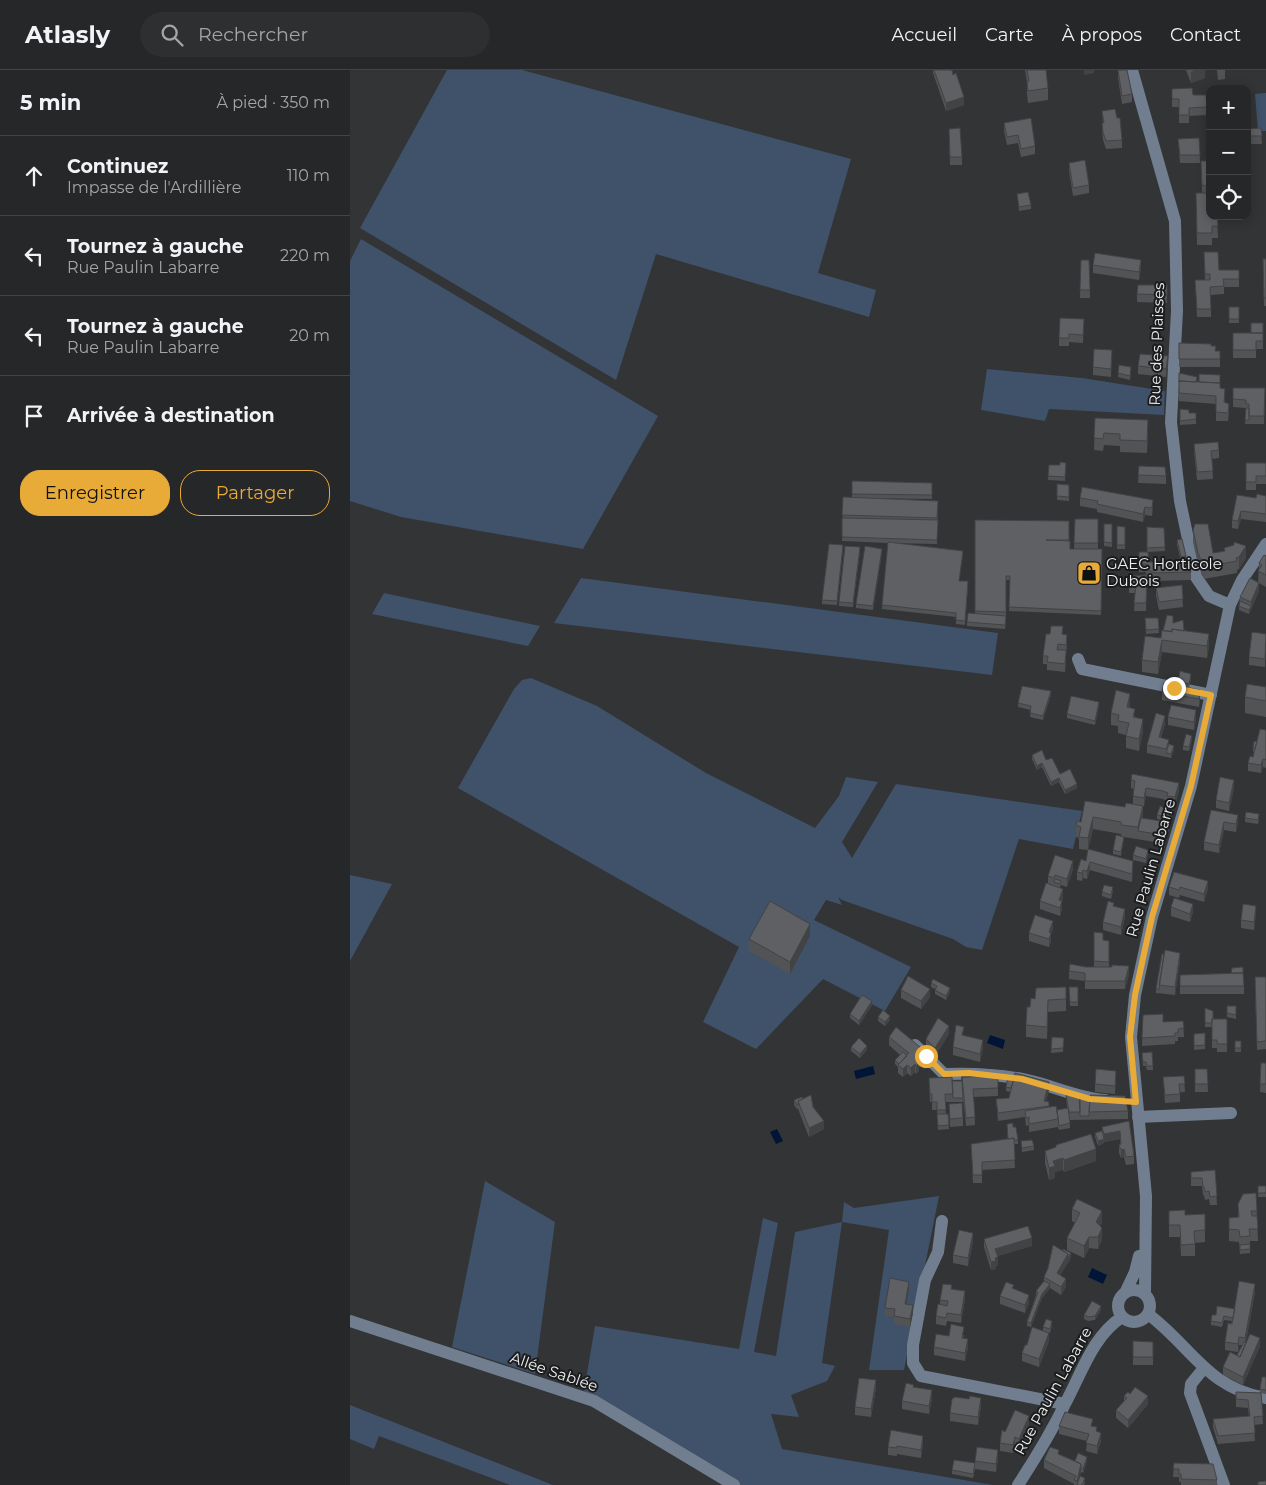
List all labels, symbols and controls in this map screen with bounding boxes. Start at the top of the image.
search box [140,12,490,57]
text: Atlasly [25,20,110,49]
icon: search [158,21,186,49]
text: Rechercher [198,23,308,46]
text: Accueil [892,24,957,46]
text: Carte [985,24,1034,46]
text: À propos [1062,24,1142,46]
text: Contact [1170,24,1241,46]
map controls [1206,85,1251,220]
button: + [1206,85,1251,130]
text: 5 min [20,90,81,115]
text: À pied · 350 m [217,93,330,112]
button: − [1206,130,1251,175]
text: Continuez [67,155,168,178]
icon: ahead [20,162,48,190]
text: 110 m [287,166,330,185]
button: locate [1206,175,1251,220]
text: Impasse de l'Ardillière [67,178,241,197]
text: Tournez à gauche [67,235,244,258]
icon: left [20,242,48,270]
text: 220 m [280,246,330,265]
text: Rue Paulin Labarre [67,258,220,277]
street label: Rue des Plaisses [1145,282,1168,406]
text: Tournez à gauche [67,315,244,338]
icon: left [20,322,48,350]
text: 20 m [289,326,330,345]
text: Rue Paulin Labarre [67,338,220,357]
icon: arrive [20,402,48,430]
text: Arrivée à destination [67,404,275,427]
button: Enregistrer [20,470,170,516]
button: Partager [180,470,330,516]
place label: GAEC Horticole Dubois [1106,554,1222,590]
shop icon: GAEC Horticole Dubois [1076,560,1102,586]
route end [1163,677,1186,700]
street label: Rue Paulin Labarre [1122,797,1179,939]
route start [915,1045,938,1068]
street label: Rue Paulin Labarre [1010,1324,1096,1458]
street label: Allée Sablée [508,1348,600,1395]

